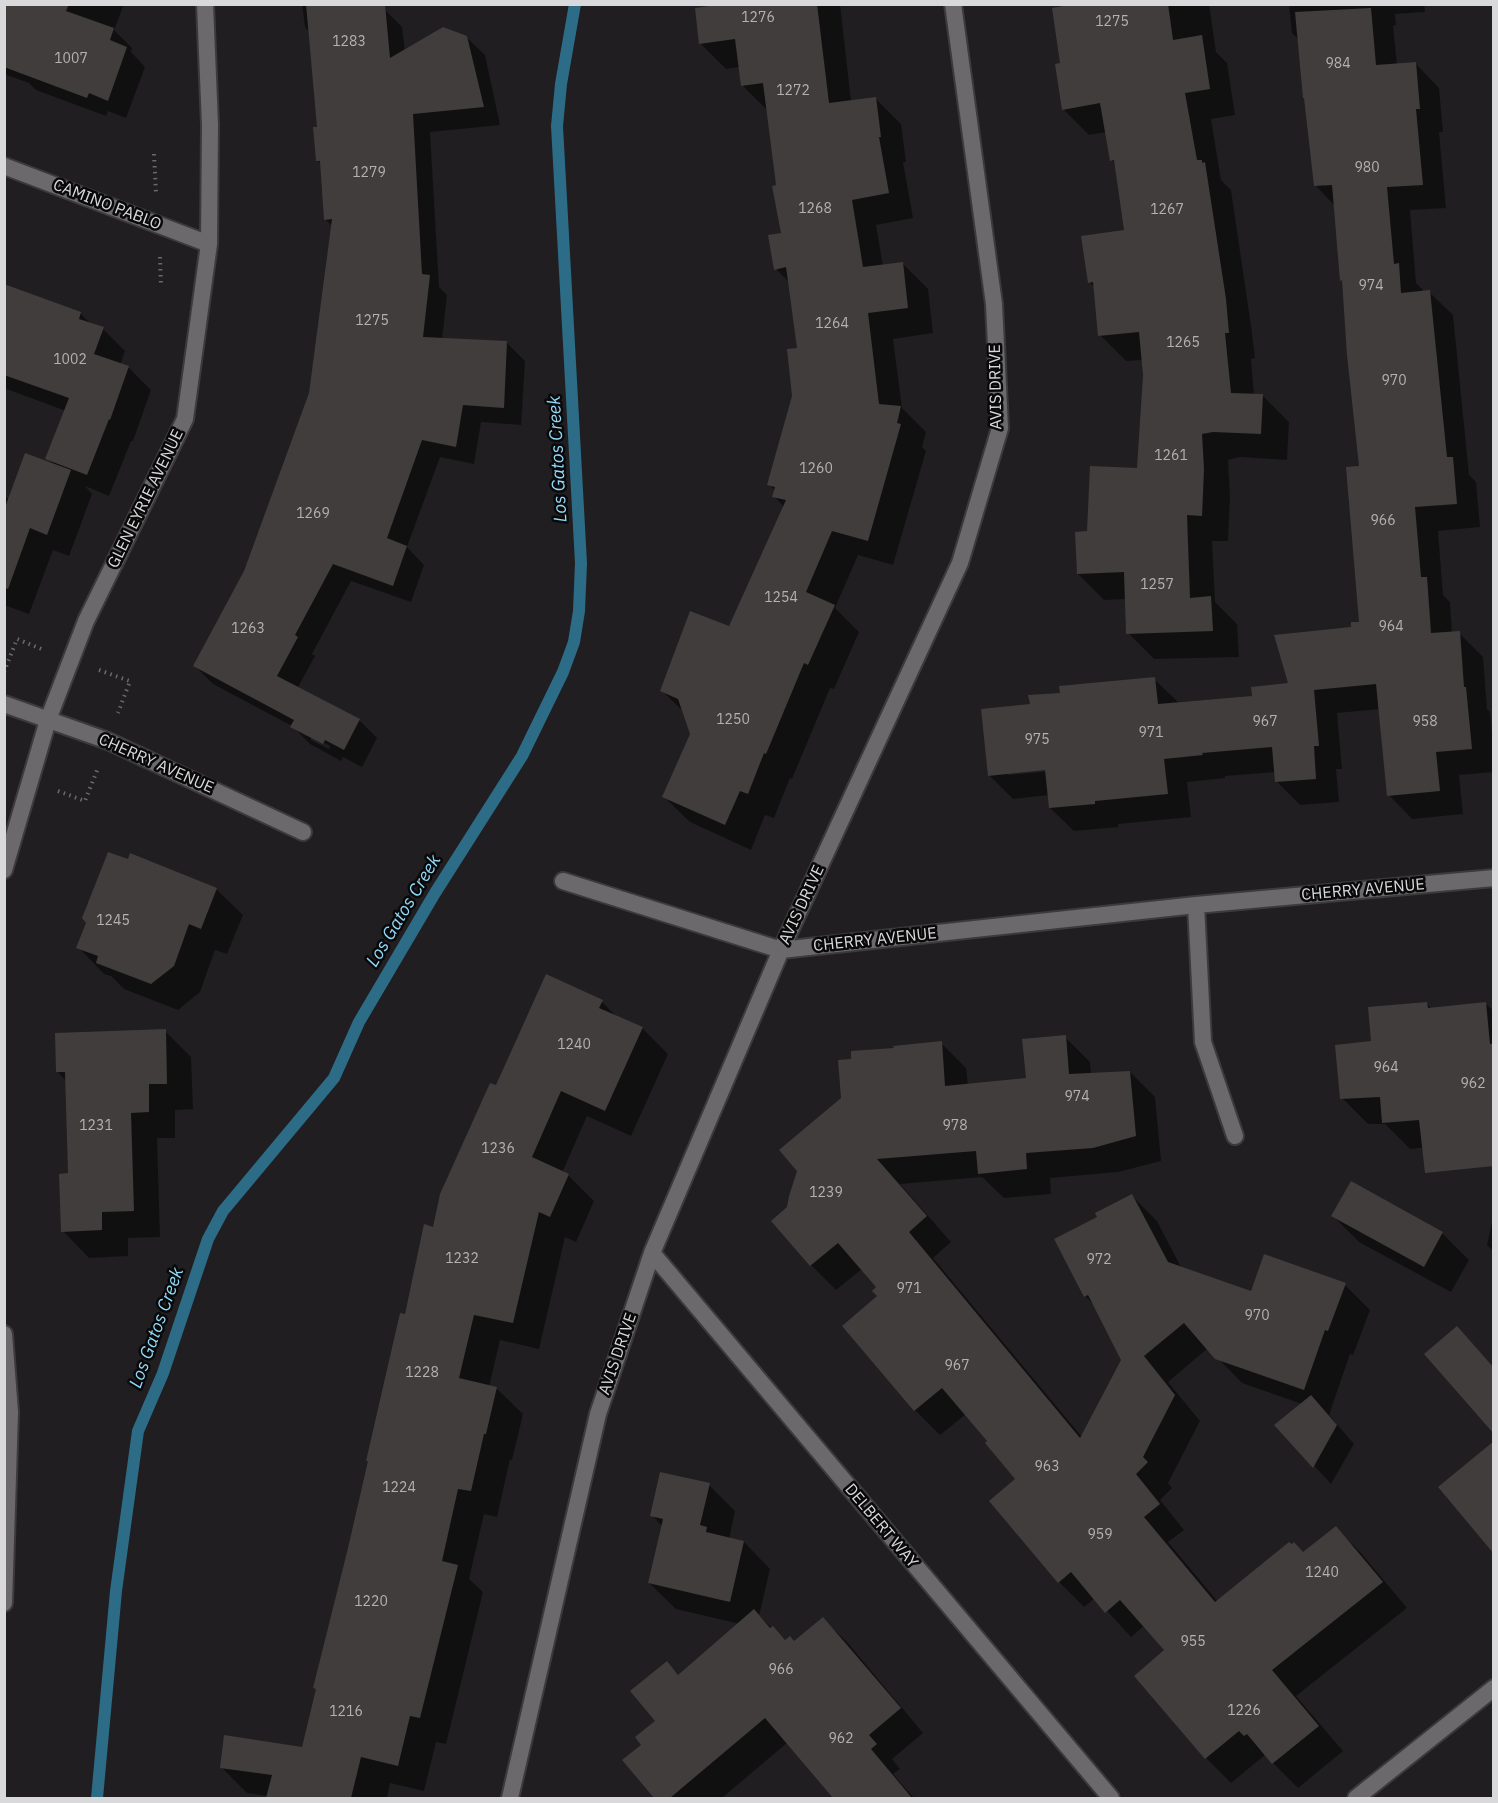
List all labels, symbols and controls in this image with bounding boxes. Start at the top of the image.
house number: 1276 [741,10,775,26]
house number: 1275 [1095,14,1129,30]
house number: 1283 [332,34,366,50]
house number: 1007 [54,51,88,67]
house number: 984 [1325,56,1351,72]
house number: 1272 [776,83,810,99]
house number: 980 [1354,160,1380,176]
house number: 1279 [352,165,386,181]
street label: CAMINO PABLO [50,176,164,234]
house number: 1268 [798,201,832,217]
house number: 1267 [1150,202,1184,218]
house number: 974 [1358,278,1384,294]
house number: 1275 [355,313,389,329]
house number: 1264 [815,316,849,332]
house number: 1265 [1166,335,1200,351]
street label: AVIS DRIVE [986,344,1006,430]
house number: 1002 [53,352,87,368]
house number: 970 [1381,373,1407,389]
water label: Los Gatos Creek [544,395,572,523]
street label: GLEN EYRIE AVENUE [104,427,188,571]
house number: 1261 [1154,448,1188,464]
house number: 1260 [799,461,833,477]
house number: 1269 [296,506,330,522]
house number: 966 [1370,513,1396,529]
house number: 1257 [1140,577,1174,593]
house number: 1254 [764,590,798,606]
house number: 964 [1378,619,1404,635]
house number: 1263 [231,621,265,637]
house number: 1250 [716,712,750,728]
house number: 967 [1252,714,1278,730]
house number: 958 [1412,714,1438,730]
house number: 971 [1138,725,1164,741]
street label: CHERRY AVENUE [95,730,217,798]
house number: 975 [1024,732,1050,748]
water label: Los Gatos Creek [362,851,446,971]
street label: AVIS DRIVE [775,862,829,948]
street label: CHERRY AVENUE [1300,875,1426,905]
house number: 1245 [96,913,130,929]
street label: CHERRY AVENUE [812,924,938,956]
house number: 1240 [557,1037,591,1053]
house number: 964 [1373,1060,1399,1076]
house number: 962 [1460,1076,1486,1092]
house number: 974 [1064,1089,1090,1105]
house number: 1231 [79,1118,113,1134]
house number: 978 [942,1118,968,1134]
house number: 1236 [481,1141,515,1157]
house number: 1239 [809,1185,843,1201]
house number: 1232 [445,1251,479,1267]
house number: 972 [1086,1252,1112,1268]
water label: Los Gatos Creek [125,1265,189,1391]
house number: 971 [896,1281,922,1297]
house number: 970 [1244,1308,1270,1324]
street label: AVIS DRIVE [595,1311,641,1397]
house number: 967 [944,1358,970,1374]
house number: 1228 [405,1365,439,1381]
house number: 963 [1034,1459,1060,1475]
house number: 1224 [382,1480,416,1496]
street label: DELBERT WAY [840,1480,922,1572]
house number: 959 [1087,1527,1113,1543]
house number: 1240 [1305,1565,1339,1581]
house number: 1220 [354,1594,388,1610]
house number: 955 [1180,1634,1206,1650]
house number: 966 [768,1662,794,1678]
house number: 1226 [1227,1703,1261,1719]
house number: 1216 [329,1704,363,1720]
house number: 962 [828,1731,854,1747]

